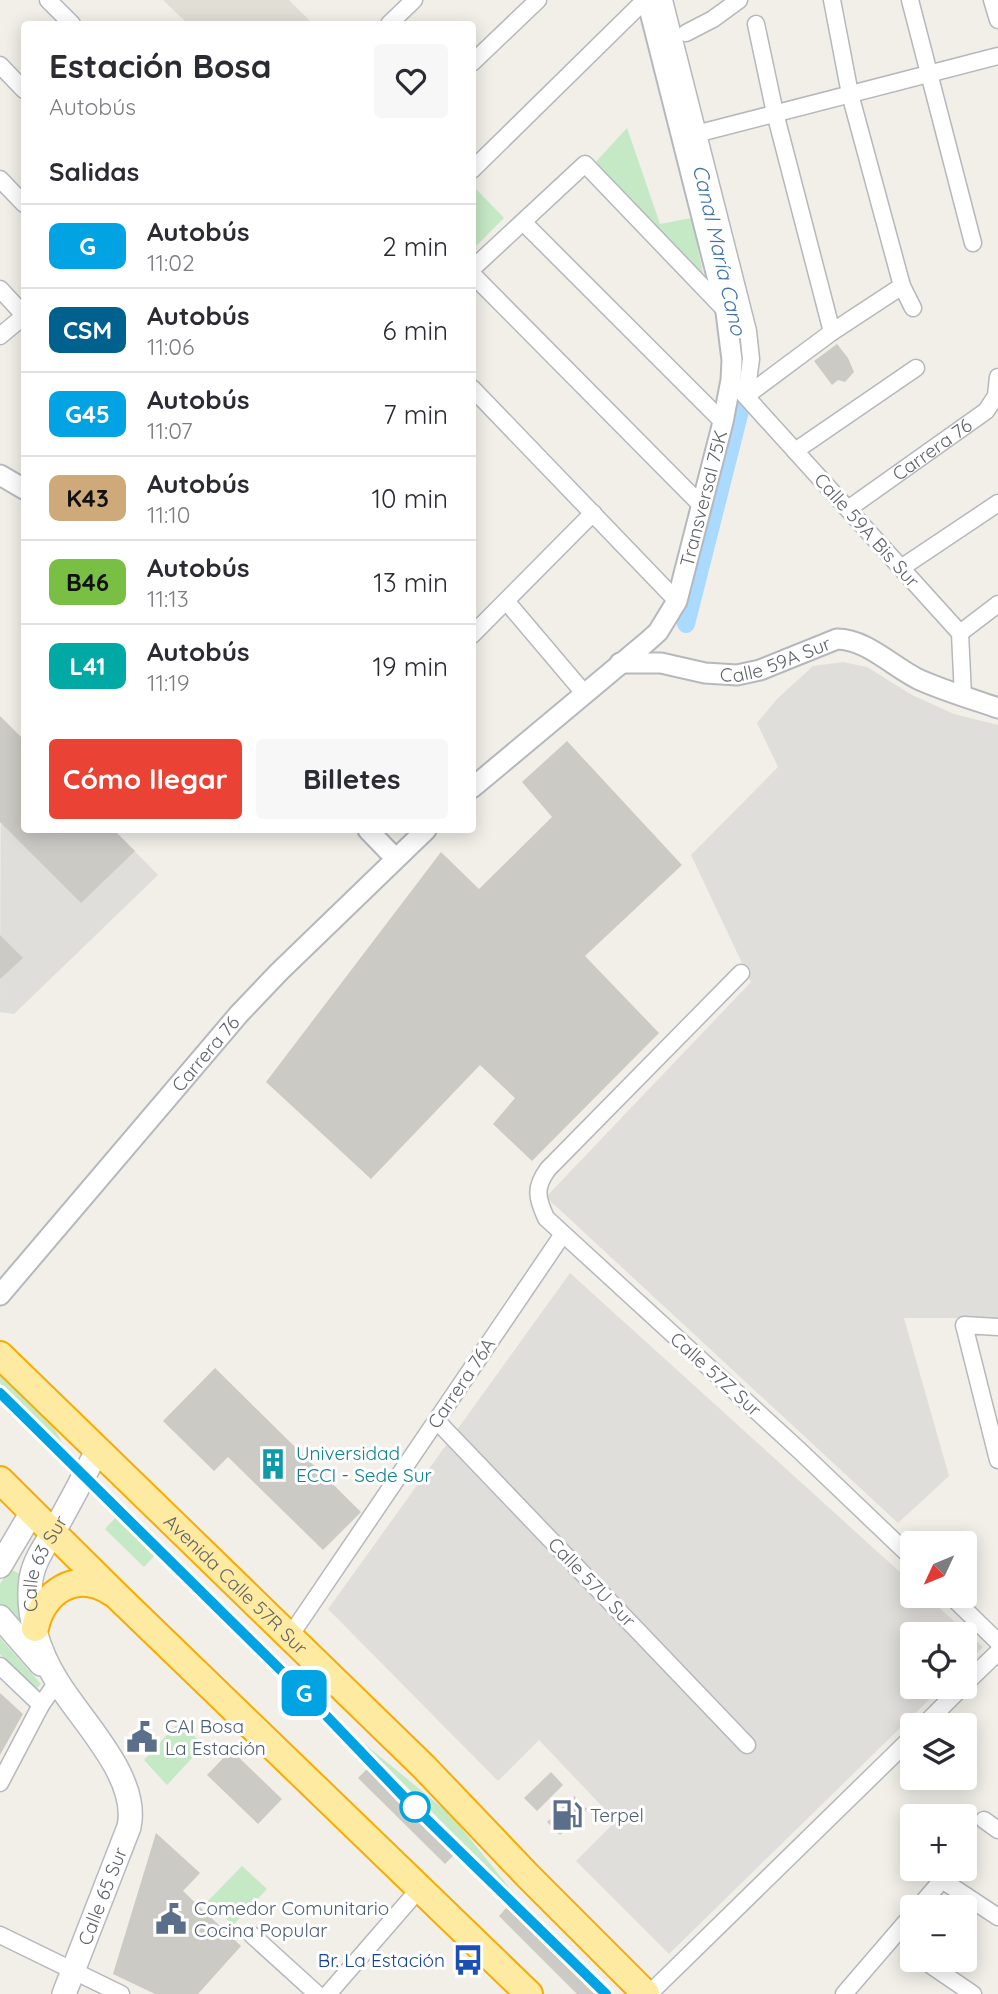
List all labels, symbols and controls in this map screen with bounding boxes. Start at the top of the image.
button: heart [374,44,448,118]
text: Estación Bosa [49,45,272,86]
text: Autobús [49,92,136,121]
text: Salidas [49,155,139,188]
water label: Canal María Cano [688,162,753,339]
text: Autobús [147,215,249,248]
text: 2 min [382,230,448,263]
text: G [79,231,96,261]
text: 11:02 [147,248,195,277]
text: Autobús [147,299,250,332]
text: 6 min [383,314,448,347]
text: CSM [63,315,112,345]
text: 11:06 [147,332,194,361]
text: Autobús [147,383,249,416]
text: 7 min [383,398,448,431]
text: G45 [65,399,110,429]
street label: Carrera 76 [887,413,976,486]
text: 11:07 [147,416,193,445]
street label: Transversal 75K [674,428,732,569]
text: Autobús [147,467,249,500]
street label: Calle 59A Bis Sur [809,468,925,593]
text: 10 min [372,482,448,515]
text: K43 [66,483,109,513]
text: 11:10 [147,500,191,529]
text: Autobús [147,551,249,584]
text: 13 min [373,566,448,599]
text: B46 [66,567,109,597]
text: 11:13 [147,584,189,613]
street label: Calle 59A Sur [719,631,835,688]
text: Autobús [147,635,249,668]
text: 19 min [372,650,448,683]
text: L41 [69,651,106,681]
text: 11:19 [147,668,190,697]
button: Cómo llegar [49,739,242,819]
button: Billetes [256,739,448,819]
street label: Carrera 76 [166,1011,244,1096]
street label: Calle 57Z Sur [665,1327,767,1422]
street label: Carrera 76A [422,1333,500,1433]
place label: Universidad ECCI - Sede Sur [296,1441,432,1487]
building icon: Universidad ECCI - Sede Sur [256,1447,290,1481]
street label: Avenida Calle 57R Sur [159,1509,313,1660]
street label: Calle 63 Sur [18,1511,73,1613]
north arrow [900,1531,976,1608]
map controls [900,1531,977,1972]
street label: Calle 57U Sur [543,1532,641,1633]
button: locate [900,1622,977,1699]
line badge: G [281,1670,327,1716]
text: G [296,1678,312,1708]
button: layers [900,1713,977,1790]
place label: CAI Bosa La Estación [165,1714,266,1760]
public building icon: CAI Bosa La Estación [125,1720,159,1754]
unlabelled marker [400,1792,430,1822]
fuel station icon: Terpel [550,1798,584,1832]
place label: Terpel [590,1803,644,1827]
button: + [900,1804,977,1881]
street label: Calle 65 Sur [72,1843,132,1949]
button: − [900,1895,977,1972]
place label: Comedor Comunitario Cocina Popular [194,1896,389,1942]
public building icon: Comedor Comunitario Cocina Popular [154,1902,188,1936]
bus stop icon: Br. La Estación [451,1943,485,1977]
place label: Br. La Estación [318,1948,445,1972]

